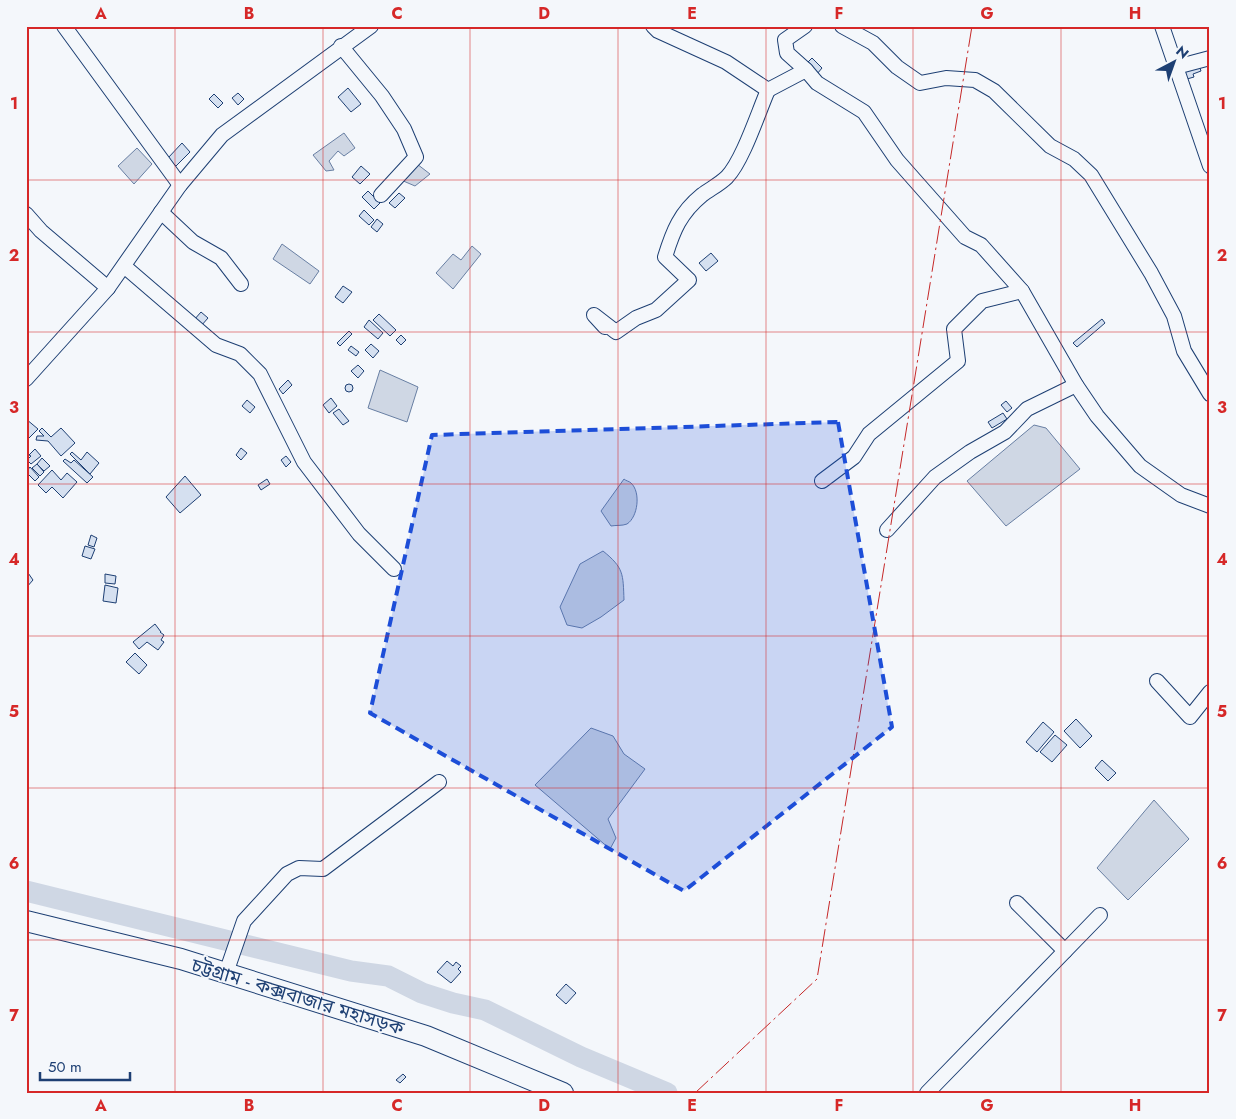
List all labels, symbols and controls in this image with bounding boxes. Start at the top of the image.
text: A [94,2,107,25]
text: B [244,2,254,25]
text: C [391,2,403,25]
text: D [538,2,550,25]
text: E [687,2,697,25]
text: F [835,2,843,25]
text: G [980,2,994,25]
text: H [1129,2,1141,25]
north arrow [1148,38,1198,88]
text: N [1172,41,1193,63]
text: 1 [10,92,18,115]
text: 1 [1218,92,1226,115]
text: 2 [9,244,19,267]
text: 2 [1217,244,1227,267]
text: 3 [9,396,19,419]
text: 3 [1217,396,1227,419]
text: 4 [8,548,20,571]
text: 4 [1216,548,1228,571]
text: 5 [9,700,19,723]
text: 5 [1217,700,1227,723]
text: 6 [9,852,19,875]
text: 6 [1217,852,1227,875]
street label: চট্টগ্রাম - কক্সবাজার মহাসড়ক [187,951,408,1042]
text: 7 [9,1004,19,1027]
text: 7 [1217,1004,1227,1027]
scale bar [40,1049,130,1081]
text: 50 m [48,1056,82,1078]
text: A [94,1094,107,1117]
text: B [244,1094,254,1117]
text: C [391,1094,403,1117]
text: D [538,1094,550,1117]
text: E [687,1094,697,1117]
text: F [835,1094,843,1117]
text: G [980,1094,994,1117]
text: H [1129,1094,1141,1117]

